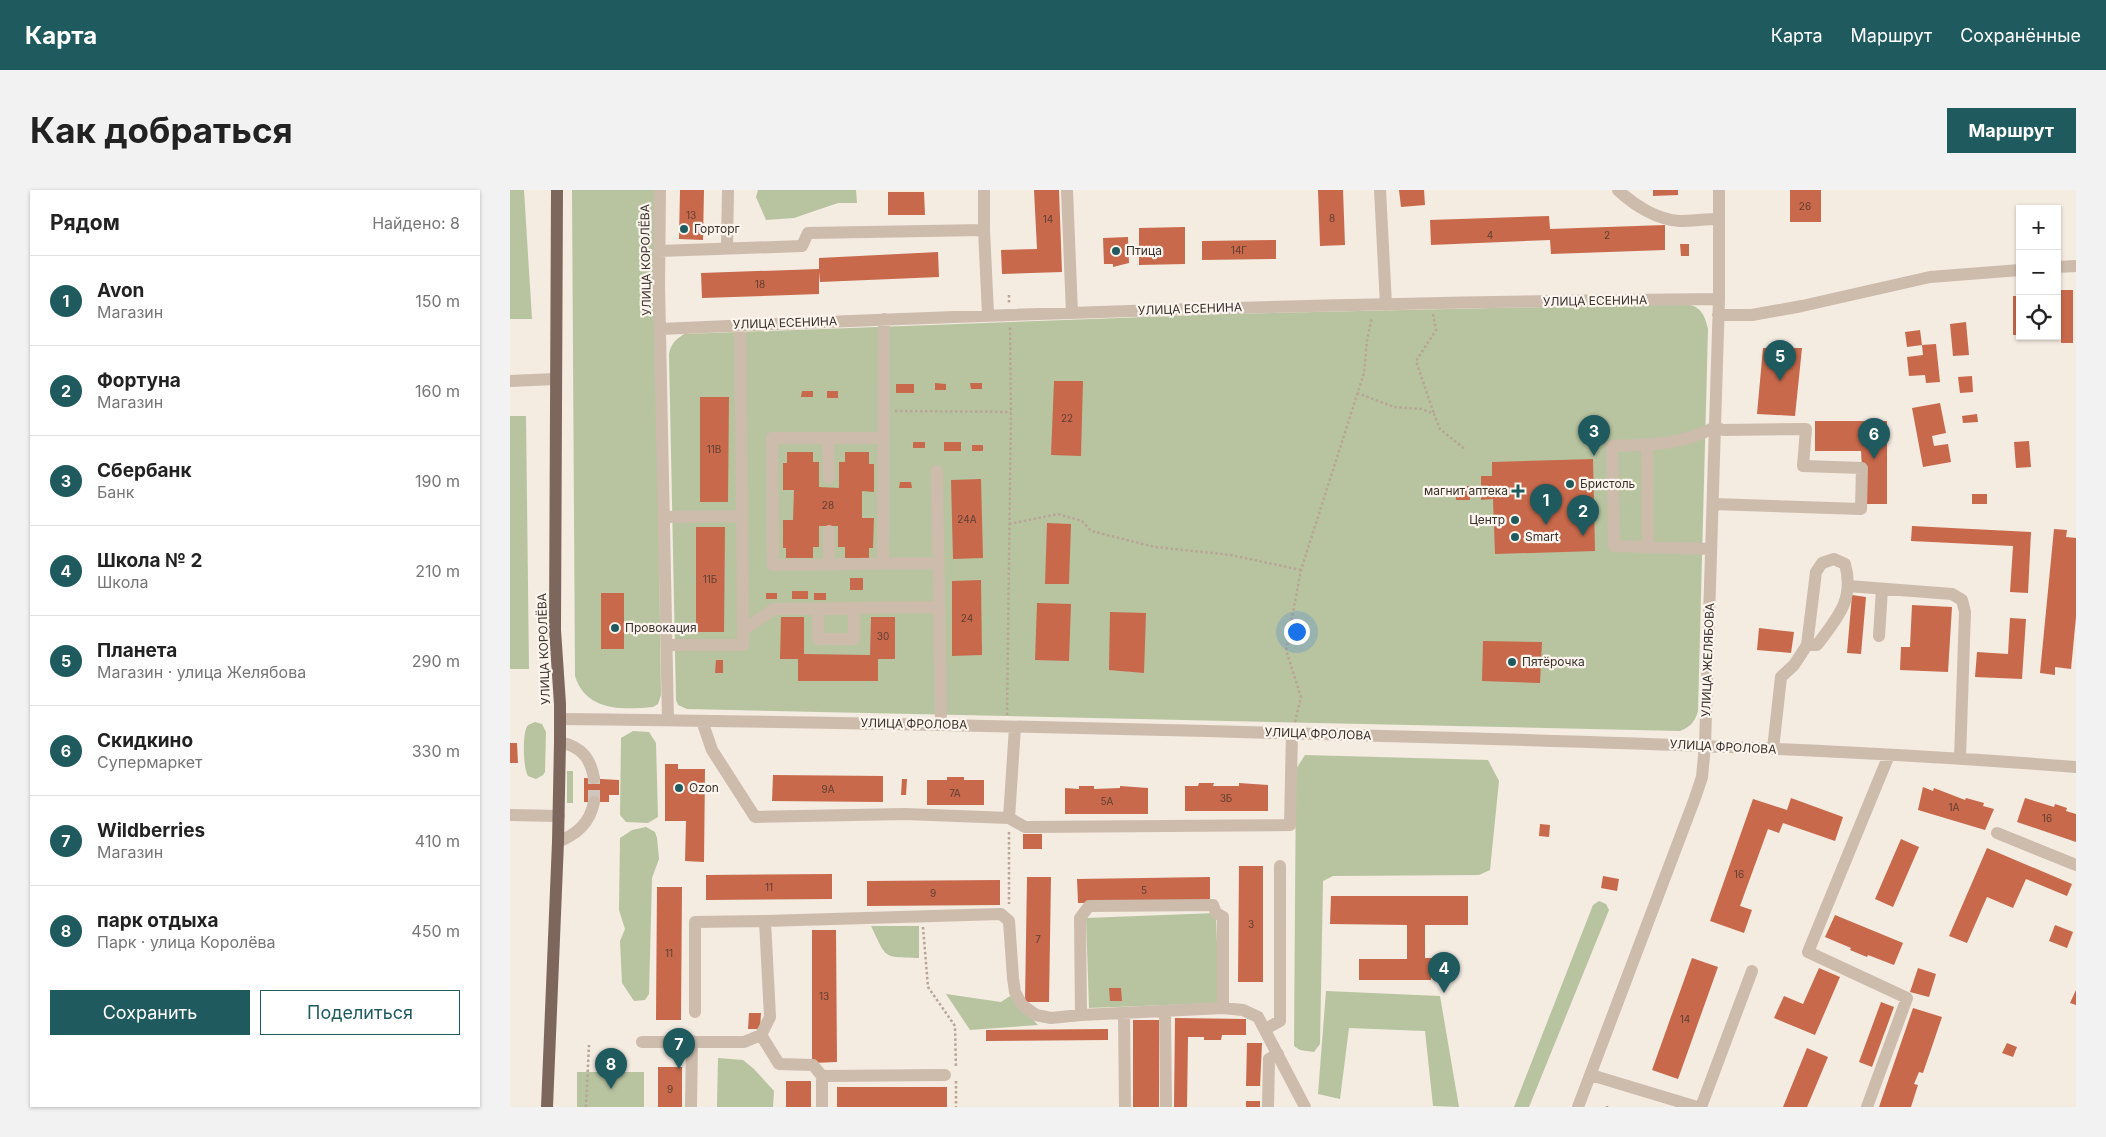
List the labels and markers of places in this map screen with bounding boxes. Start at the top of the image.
place label: Горторг [694,221,740,236]
marker: Горторг [678,223,690,235]
place label: Птица [1126,243,1162,258]
marker: Птица [1110,245,1122,257]
pin: 5 [1764,340,1796,381]
pin: 3 [1578,415,1610,456]
pin: 6 [1858,418,1890,459]
place label: Бристоль [1580,476,1636,491]
marker: Бристоль [1564,478,1576,490]
place label: магнит аптека [1424,483,1508,498]
pin: 1 [1530,484,1562,525]
marker: магнит аптека [1512,485,1524,497]
pin: 2 [1567,495,1599,536]
place label: Центр [1469,512,1505,527]
marker: Центр [1509,514,1521,526]
place label: Smart [1525,529,1559,544]
marker: Smart [1509,531,1521,543]
place label: Провокация [625,620,697,635]
marker: Провокация [609,622,621,634]
place label: Пятёрочка [1522,654,1585,669]
marker: Пятёрочка [1506,656,1518,668]
place label: Ozon [689,780,719,795]
marker: Ozon [673,782,685,794]
pin: 4 [1428,952,1460,993]
pin: 7 [663,1028,695,1069]
pin: 8 [595,1048,627,1089]

